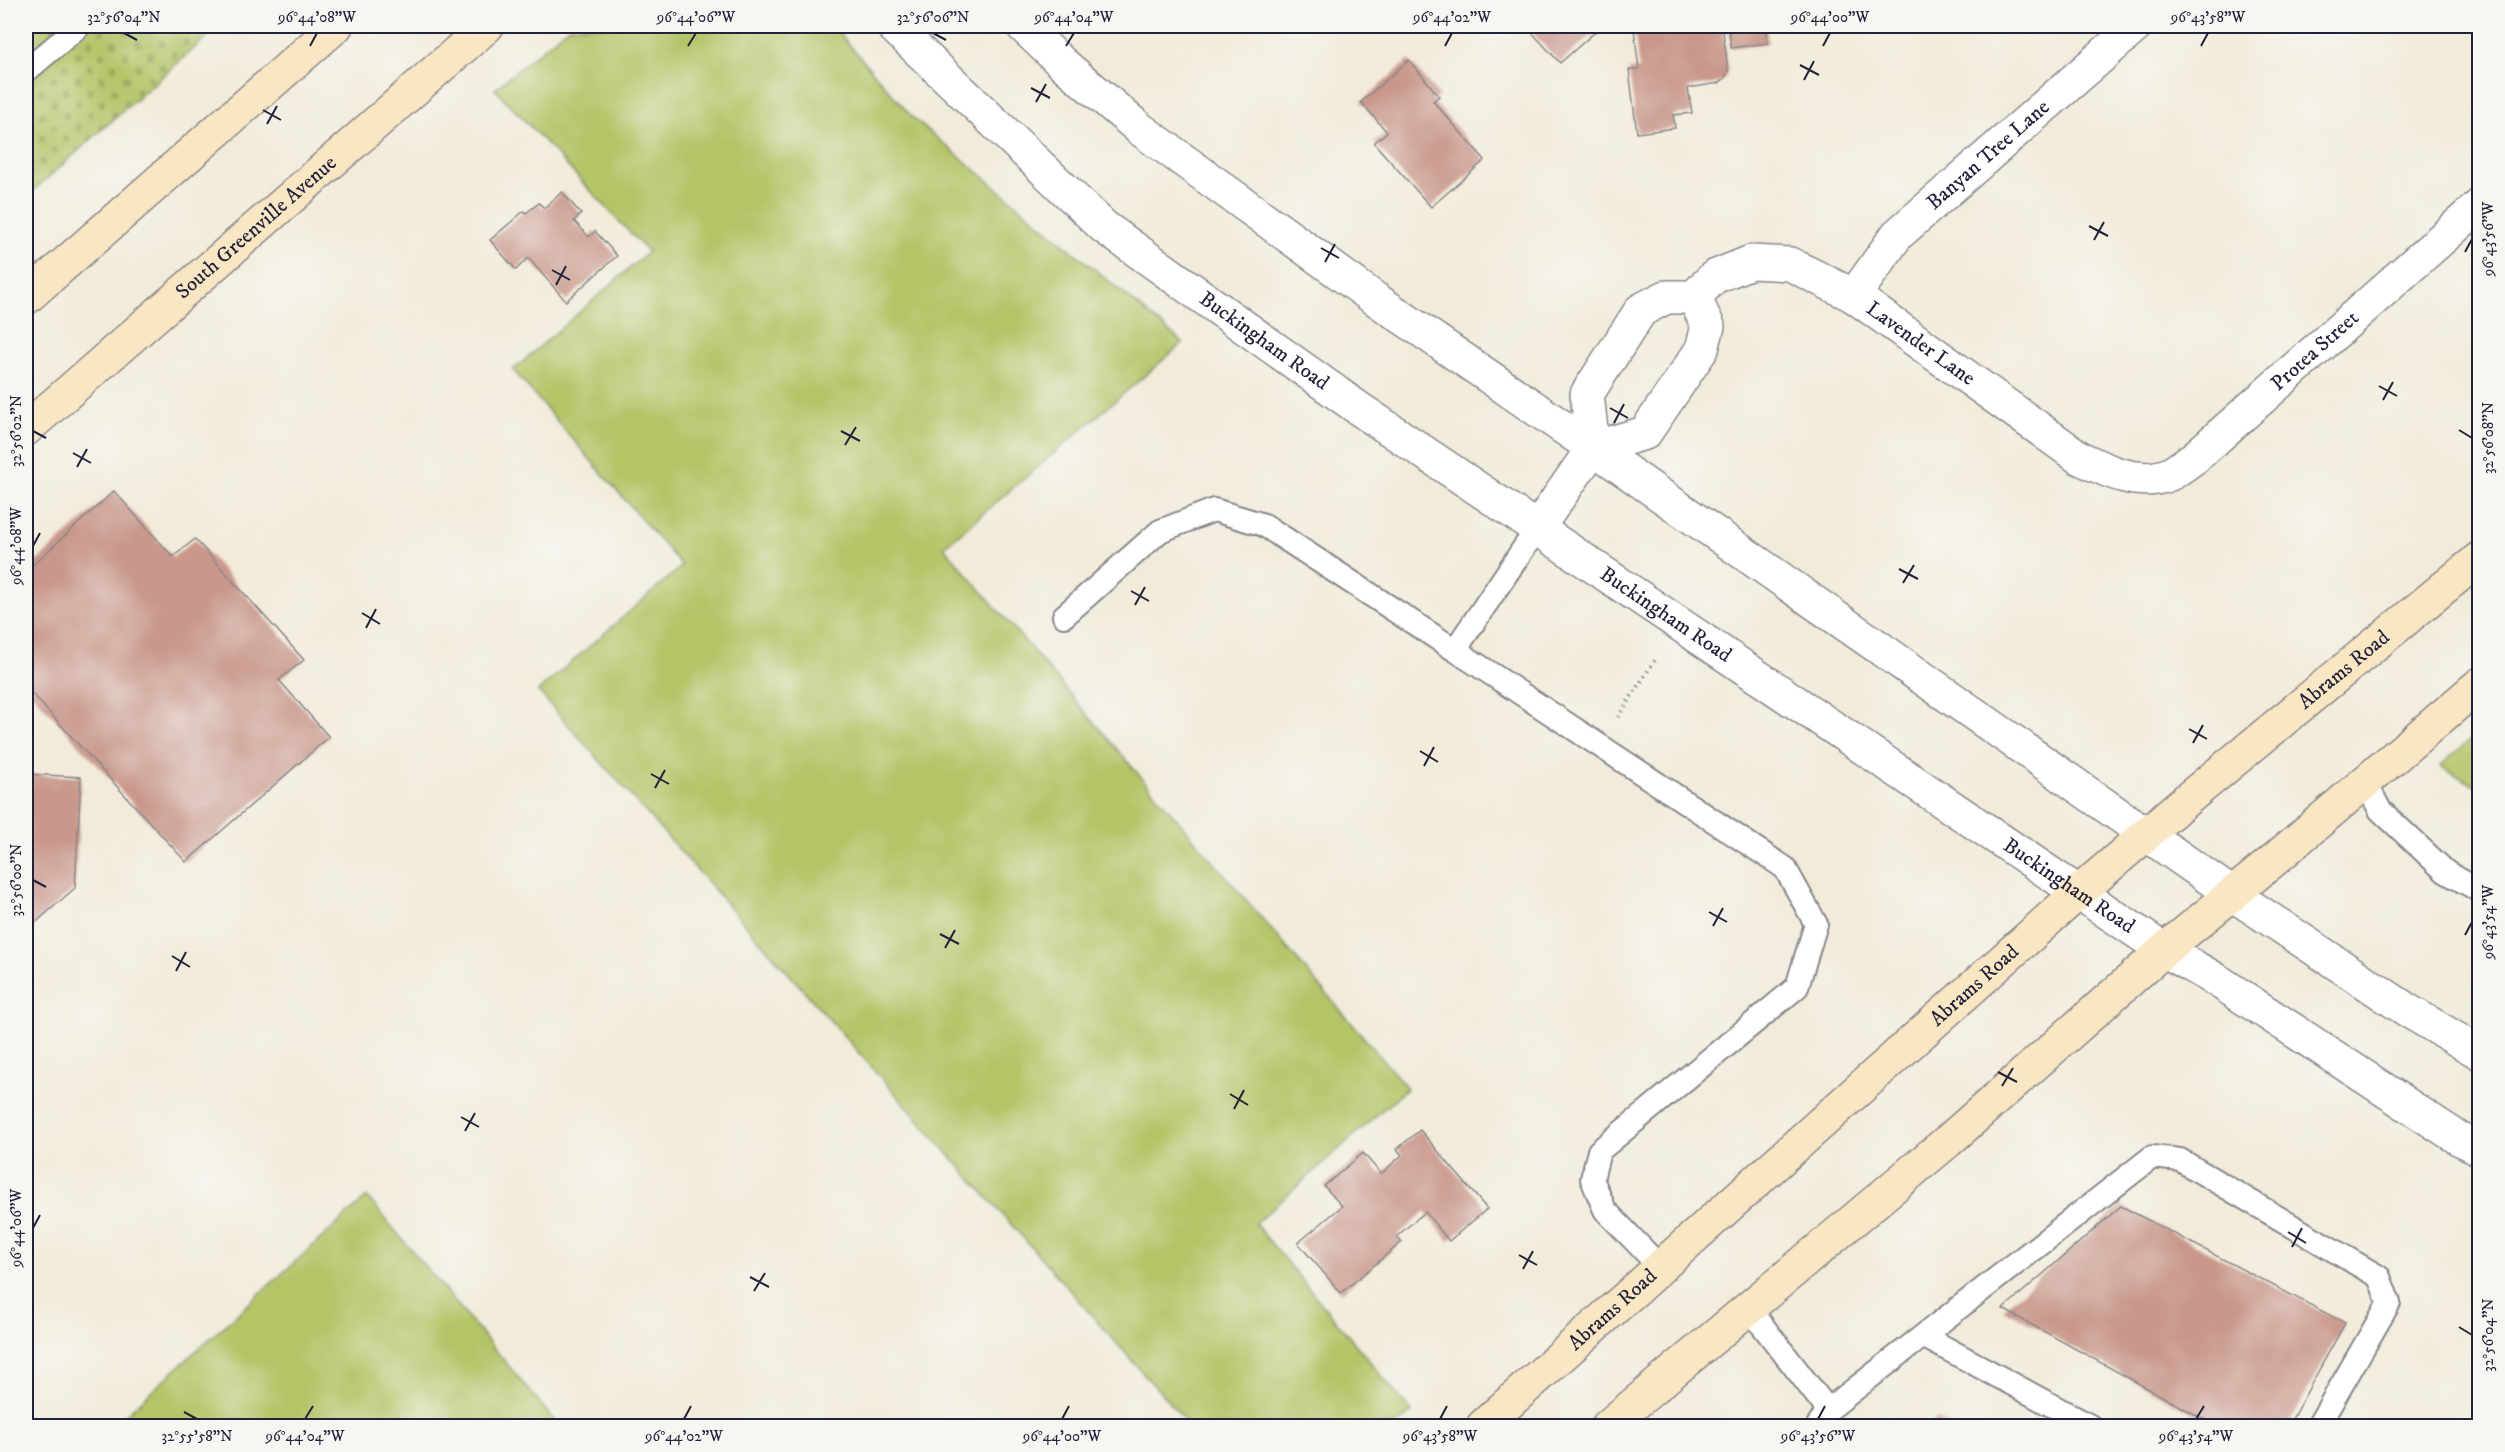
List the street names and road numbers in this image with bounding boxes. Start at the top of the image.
street label: Banyan Tree Lane [1922,94,2055,216]
street label: South Greenville Avenue [170,150,343,305]
street label: Buckingham Road [1194,286,1334,396]
street label: Lavender Lane [1861,296,1980,392]
street label: Protea Street [2266,305,2365,397]
street label: Buckingham Road [1595,561,1737,669]
street label: Abrams Road [2293,624,2395,715]
street label: Buckingham Road [1998,832,2140,940]
street label: Abrams Road [1925,939,2025,1032]
street label: Abrams Road [1563,1263,1663,1357]

